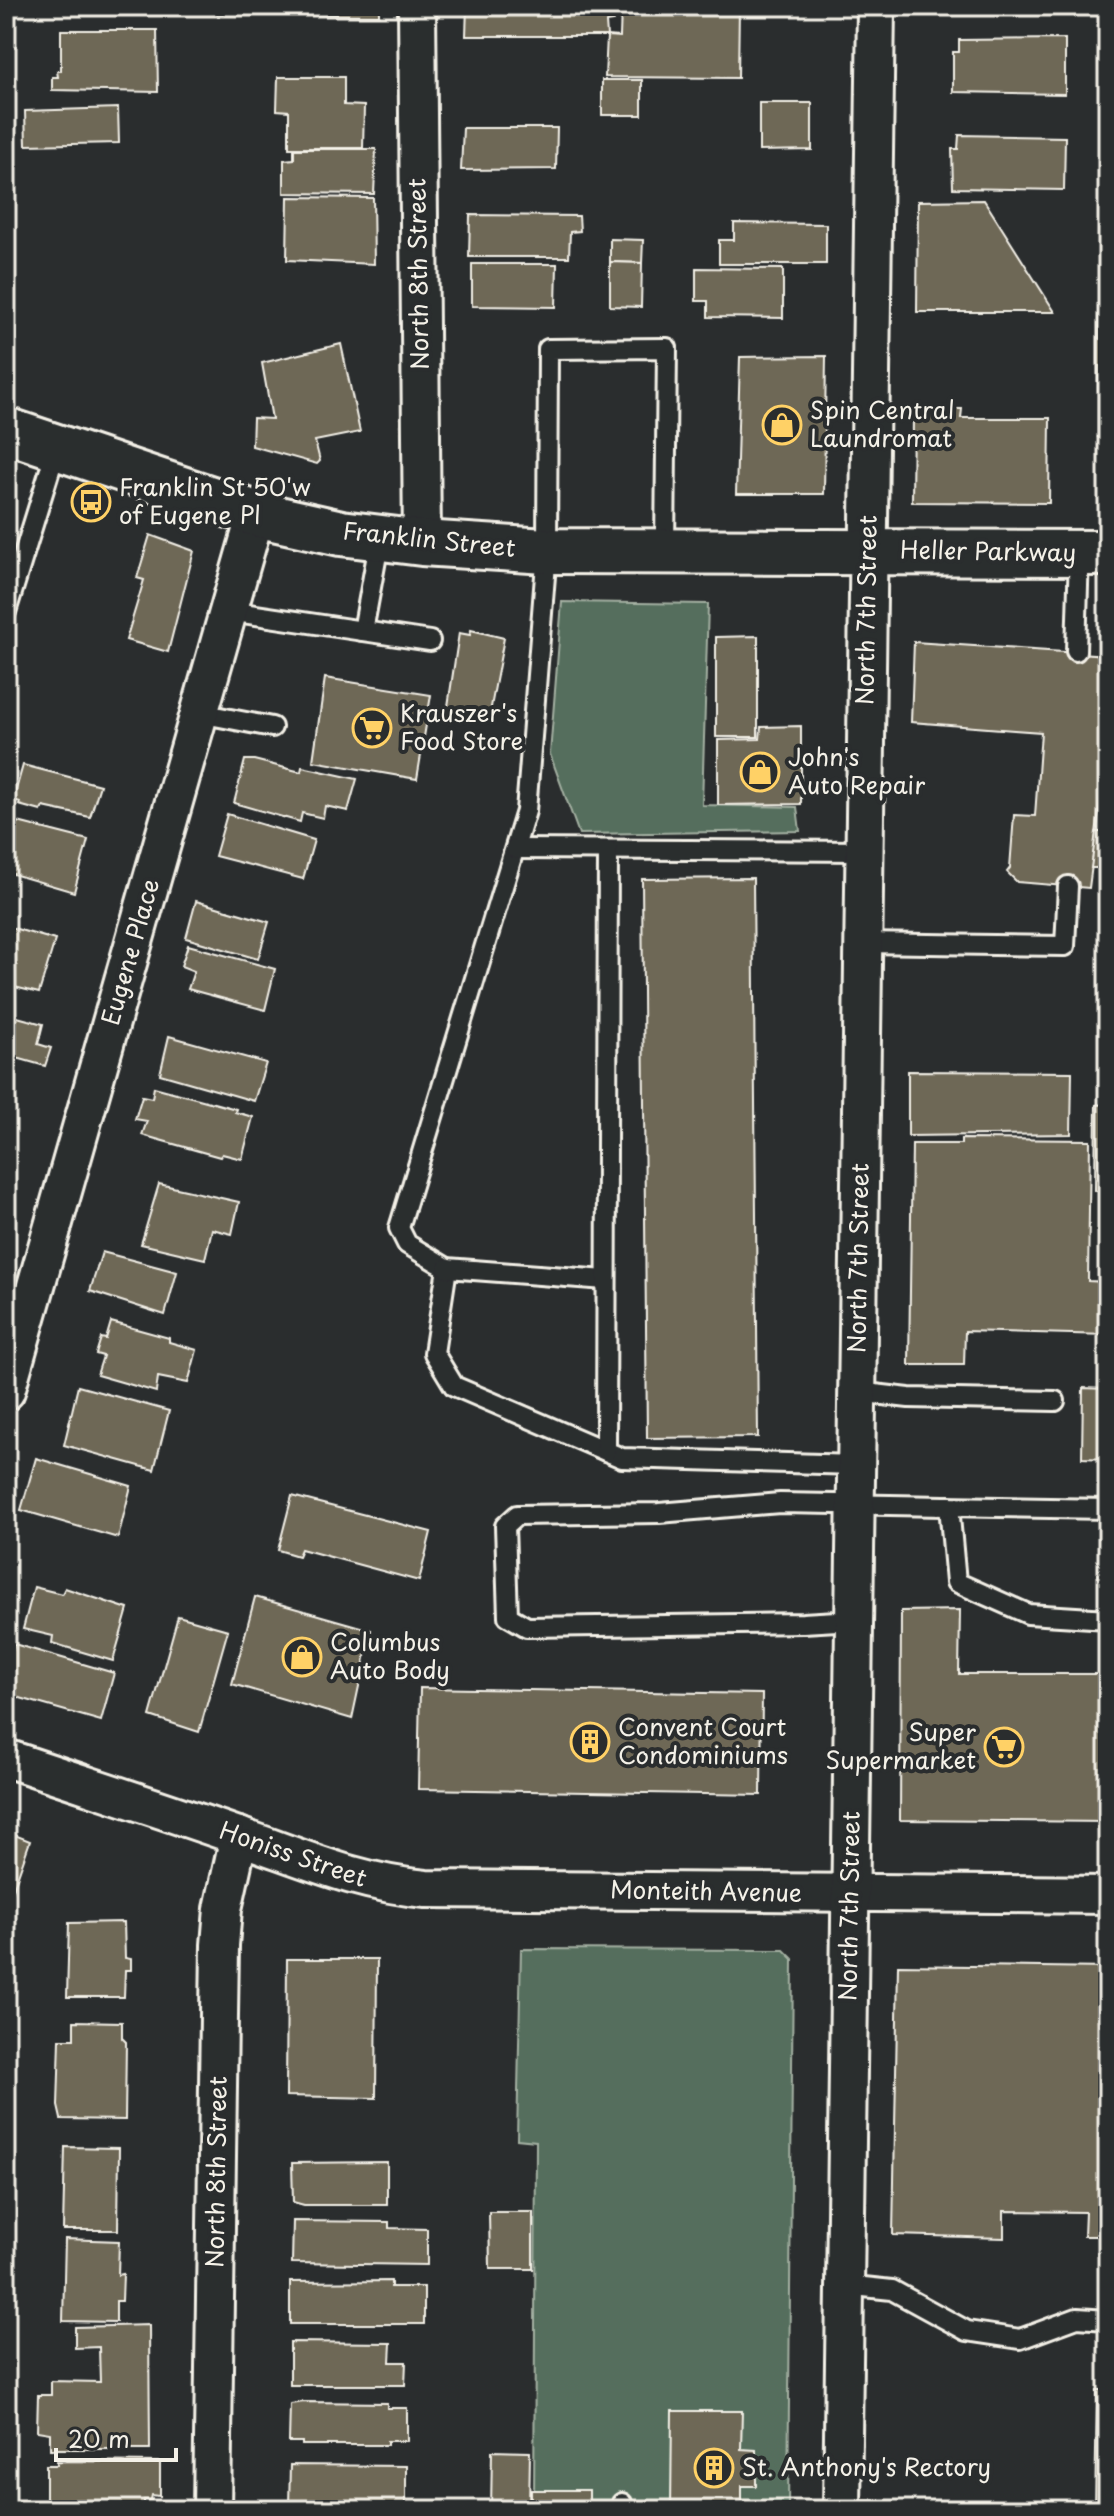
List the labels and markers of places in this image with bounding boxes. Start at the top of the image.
place label: Spin Central Laundromat [810,391,955,455]
shop icon: Spin Central Laundromat [761,404,803,446]
place label: Franklin St 50'w of Eugene Pl [119,468,311,532]
bus stop icon: Franklin St 50'w of Eugene Pl [70,481,112,523]
place label: Krauszer's Food Store [400,694,523,758]
supermarket icon: Krauszer's Food Store [351,707,393,749]
place label: John's Auto Repair [788,738,925,802]
shop icon: John's Auto Repair [739,751,781,793]
place label: Columbus Auto Body [330,1623,450,1687]
shop icon: Columbus Auto Body [281,1636,323,1678]
place label: Convent Court Condominiums [618,1708,788,1772]
place label: Super Supermarket [825,1713,976,1777]
building icon: Convent Court Condominiums [569,1721,611,1763]
supermarket icon: Super Supermarket [983,1726,1025,1768]
building icon: St. Anthony's Rectory [693,2447,735,2489]
place label: St. Anthony's Rectory [742,2448,991,2484]

